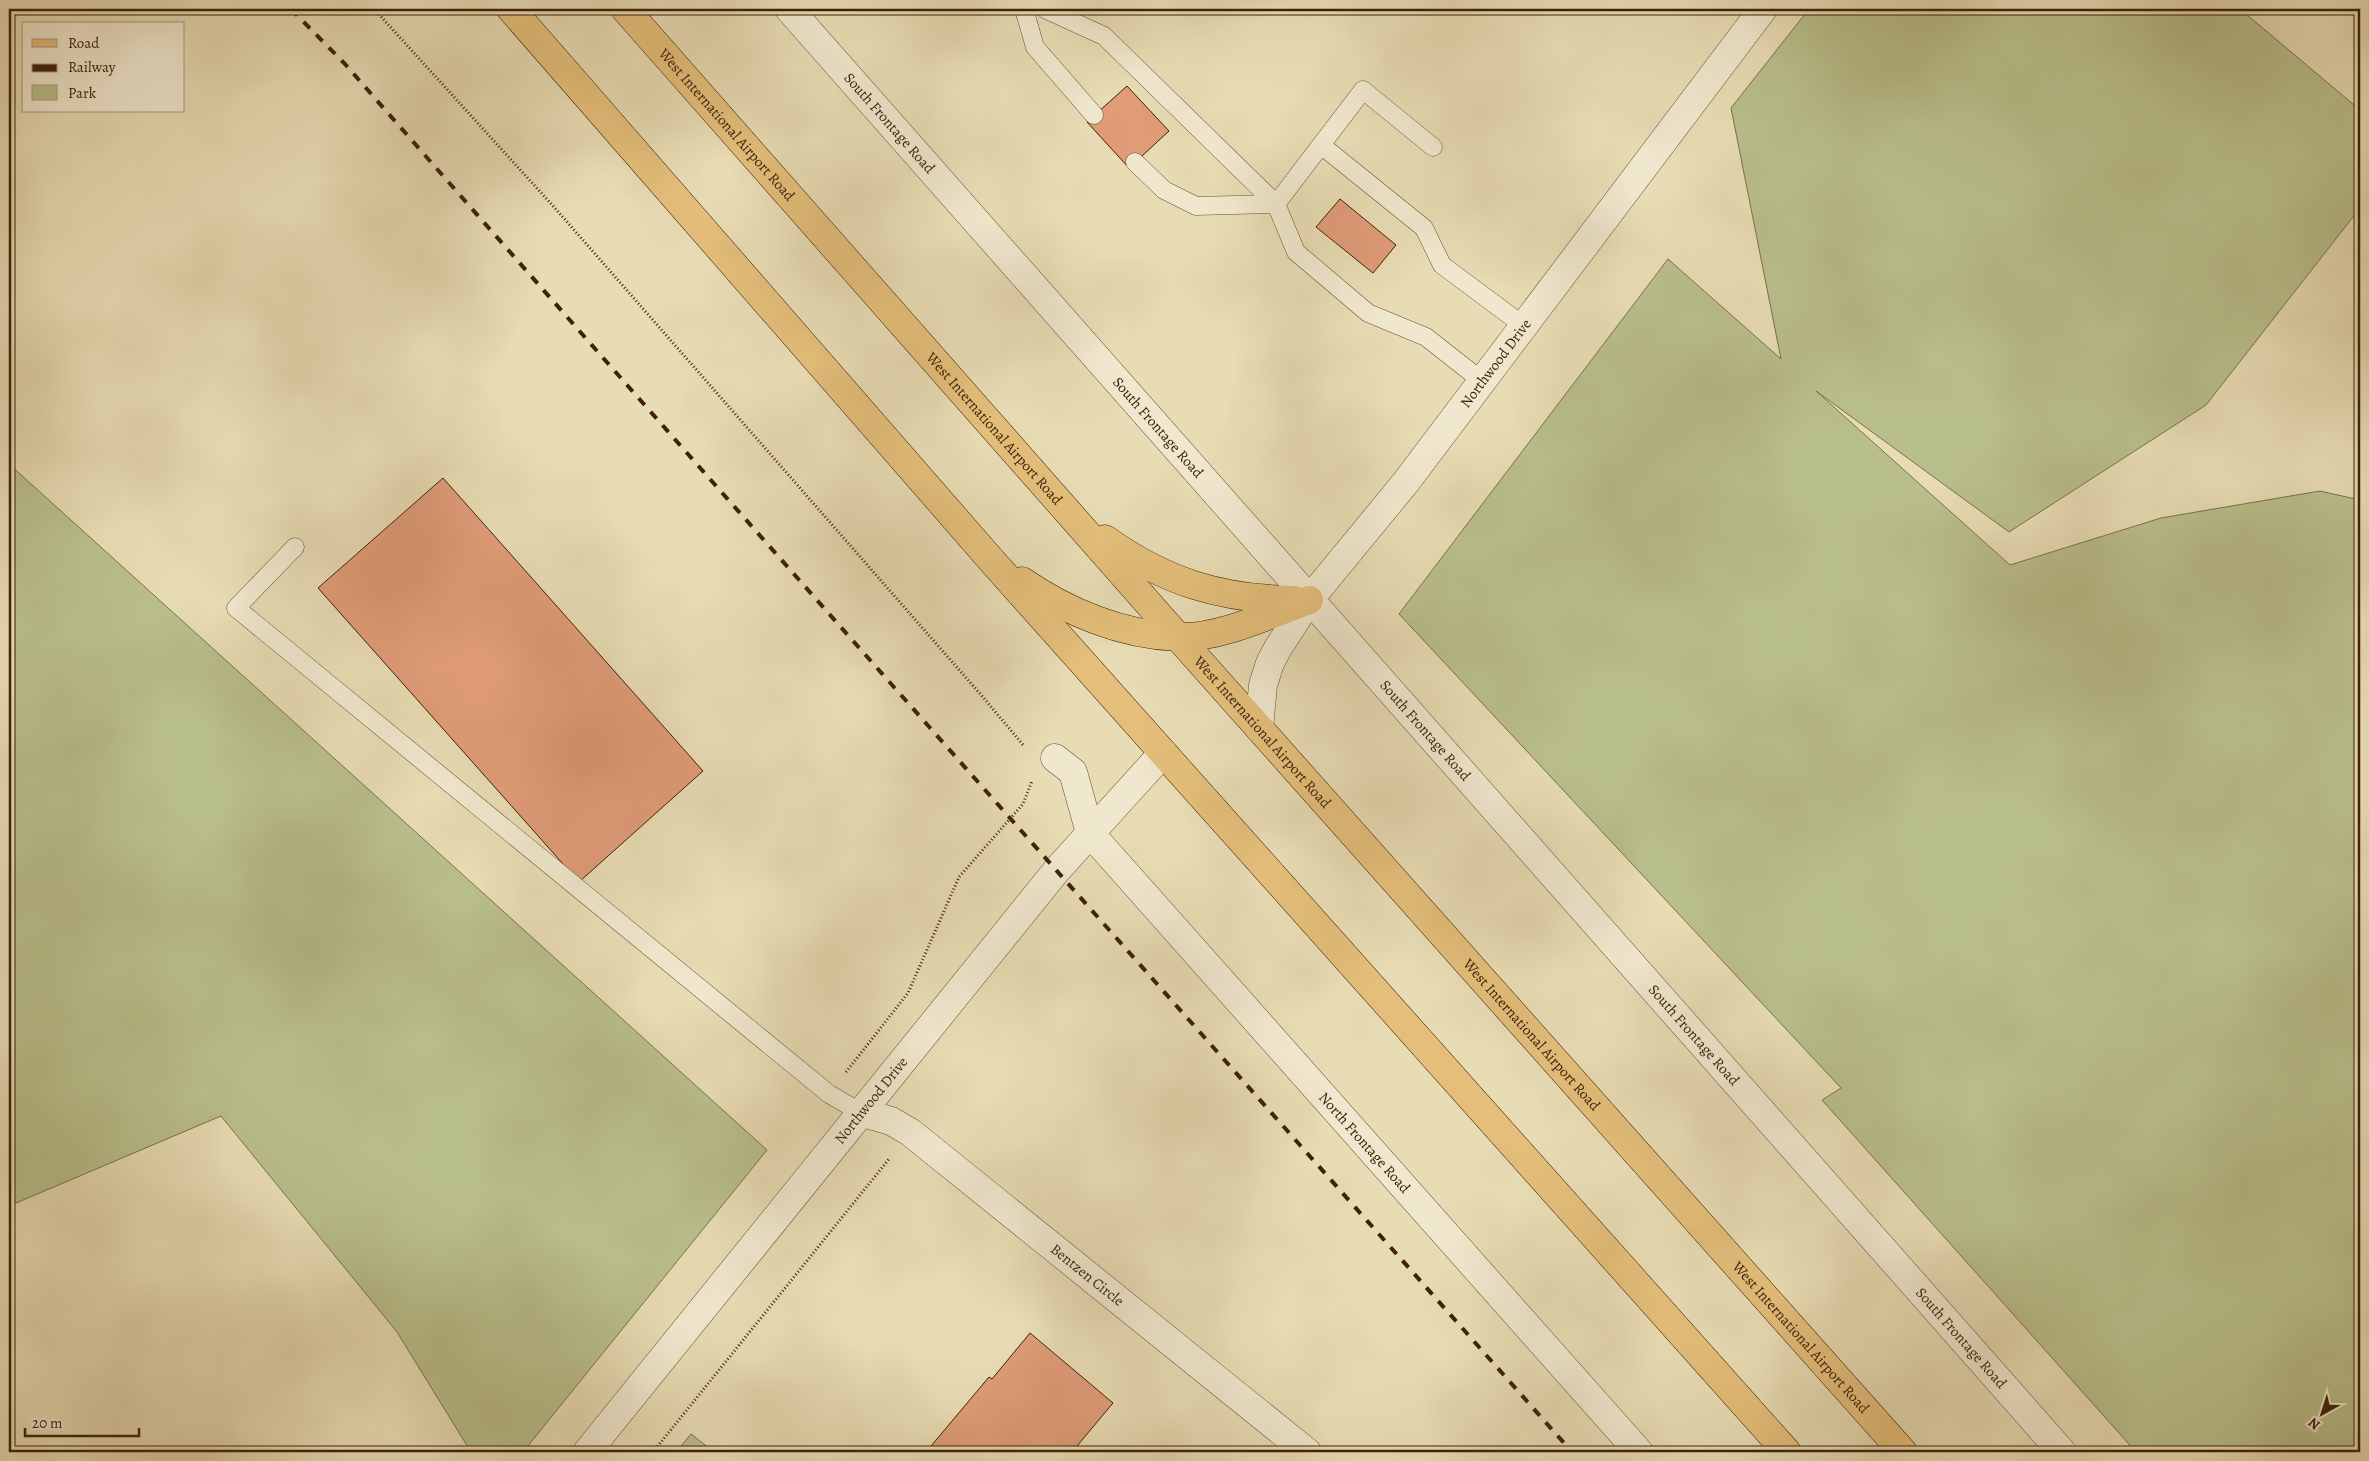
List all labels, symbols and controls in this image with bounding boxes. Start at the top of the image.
legend [22,22,185,112]
text: Road [68,33,100,53]
street label: West International Airport Road [653,43,800,206]
text: Railway [68,57,116,77]
street label: South Frontage Road [840,68,940,178]
text: Park [68,83,97,103]
street label: Northwood Drive [1456,314,1536,412]
street label: West International Airport Road [921,347,1068,510]
street label: South Frontage Road [1108,373,1209,483]
street label: West International Airport Road [1189,651,1336,813]
street label: South Frontage Road [1375,676,1476,786]
street label: West International Airport Road [1458,954,1605,1116]
street label: South Frontage Road [1644,980,1745,1090]
street label: Northwood Drive [830,1052,912,1148]
street label: North Frontage Road [1314,1088,1415,1198]
street label: Bentzen Circle [1046,1239,1129,1311]
street label: West International Airport Road [1727,1256,1875,1418]
street label: South Frontage Road [1911,1283,2012,1393]
north arrow [2296,1388,2346,1438]
scale bar [25,1406,139,1438]
text: 20 m [32,1413,63,1433]
text: N [2304,1413,2324,1434]

